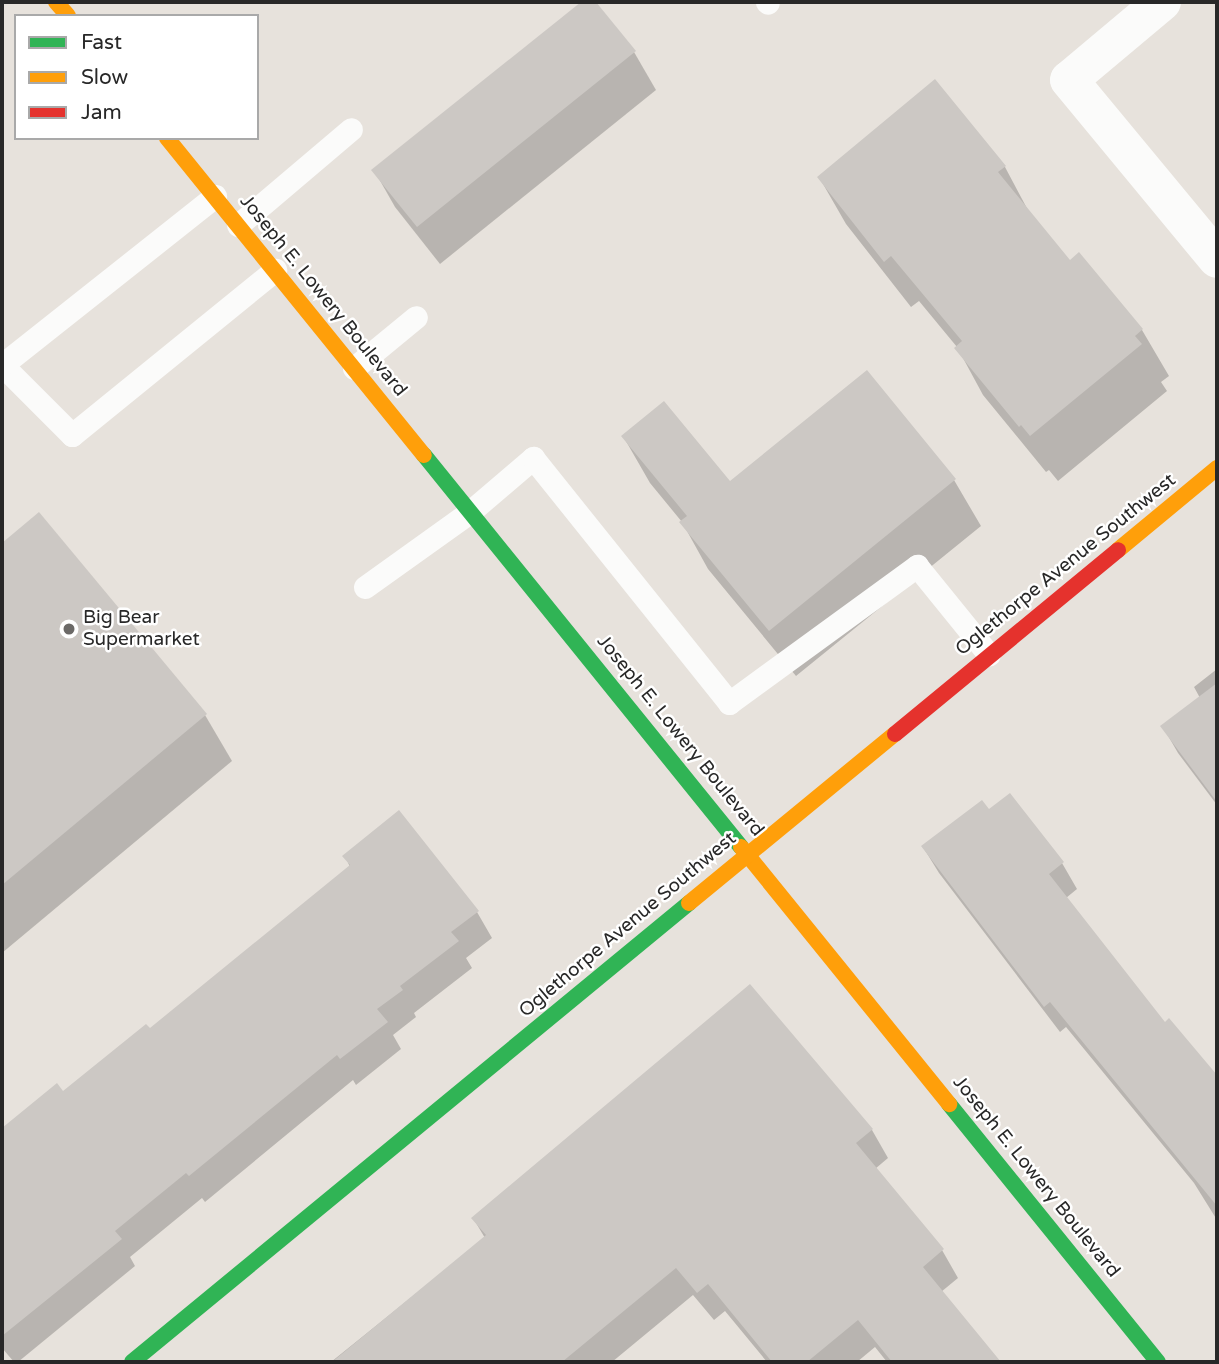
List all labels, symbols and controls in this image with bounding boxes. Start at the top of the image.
legend [14,14,259,140]
text: Fast [81,30,122,55]
text: Slow [81,65,128,90]
text: Jam [81,100,122,125]
street label: Joseph E. Lowery Boulevard [235,191,411,401]
street label: Oglethorpe Avenue Southwest [951,469,1181,661]
place label: Big Bear Supermarket [83,607,200,651]
marker: Big Bear Supermarket [61,621,77,637]
street label: Joseph E. Lowery Boulevard [592,631,768,841]
street label: Oglethorpe Avenue Southwest [515,827,741,1023]
street label: Joseph E. Lowery Boulevard [948,1072,1124,1282]

